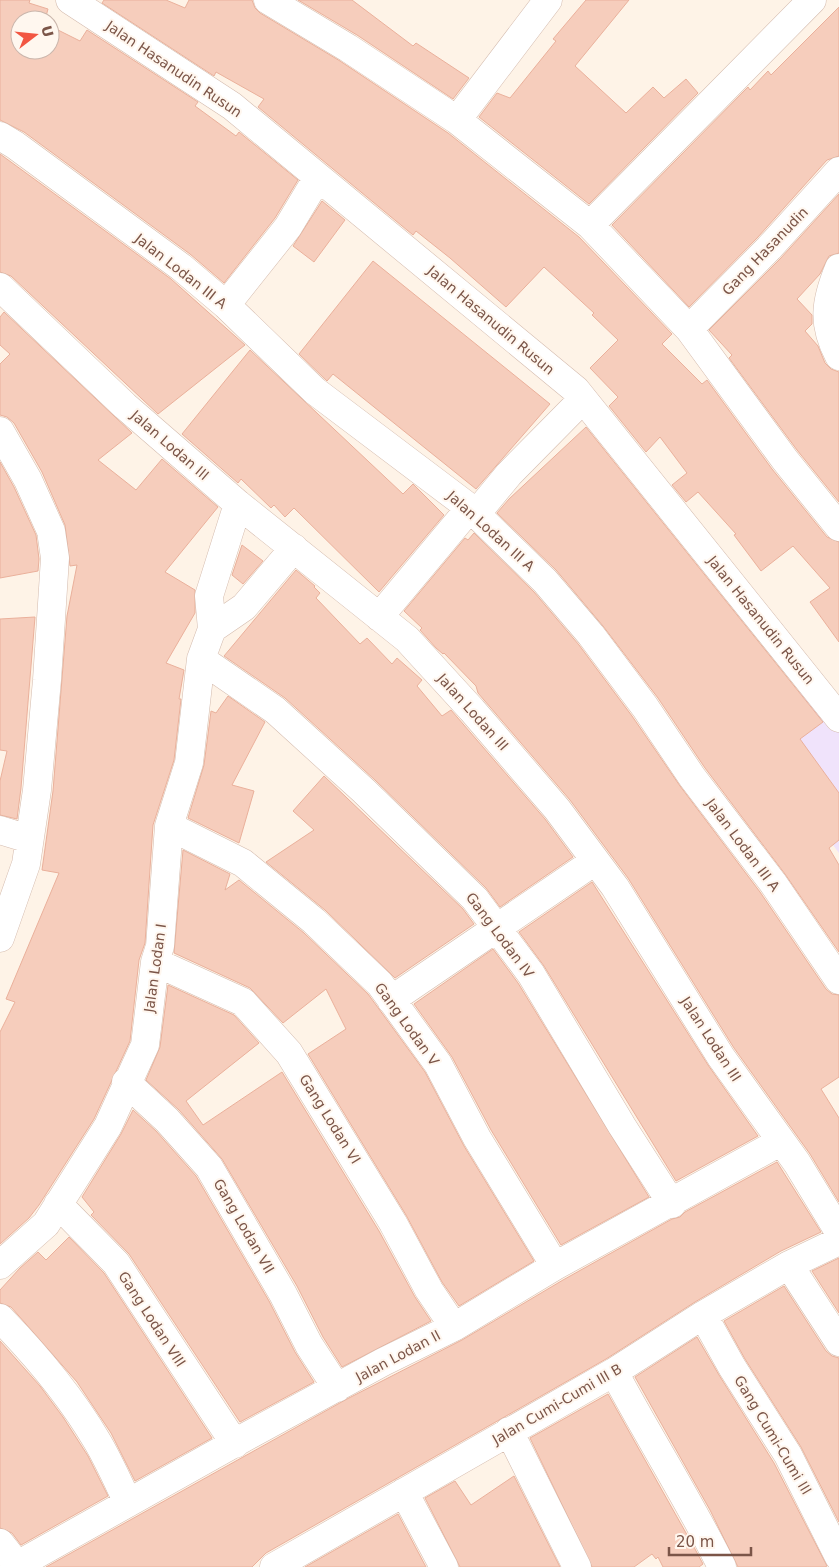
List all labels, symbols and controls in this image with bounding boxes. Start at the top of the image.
north arrow [10,10,60,60]
street label: Jalan Hasanudin Rusun [102,17,245,120]
text: U [38,24,57,39]
street label: Gang Hasanudin [719,204,811,298]
street label: Jalan Lodan III A [131,230,230,312]
street label: Jalan Hasanudin Rusun [424,262,558,378]
street label: Jalan Lodan III [127,406,212,483]
street label: Jalan Lodan III A [443,487,538,575]
street label: Jalan Hasanudin Rusun [704,552,818,687]
street label: Jalan Lodan III [434,670,512,754]
street label: Jalan Lodan III A [702,795,783,895]
street label: Gang Lodan IV [463,889,537,981]
street label: Jalan Lodan I [141,923,169,1014]
street label: Gang Lodan V [372,980,443,1069]
street label: Jalan Lodan III [677,993,744,1084]
street label: Gang Lodan VI [296,1071,364,1167]
street label: Gang Lodan VII [210,1176,278,1276]
street label: Gang Lodan VIII [115,1268,189,1370]
street label: Jalan Lodan II [352,1327,443,1386]
street label: Jalan Cumi-Cumi III B [489,1360,625,1448]
street label: Gang Cumi-Cumi III [731,1373,815,1497]
scale bar [669,1524,752,1556]
text: 20 m [676,1533,714,1551]

